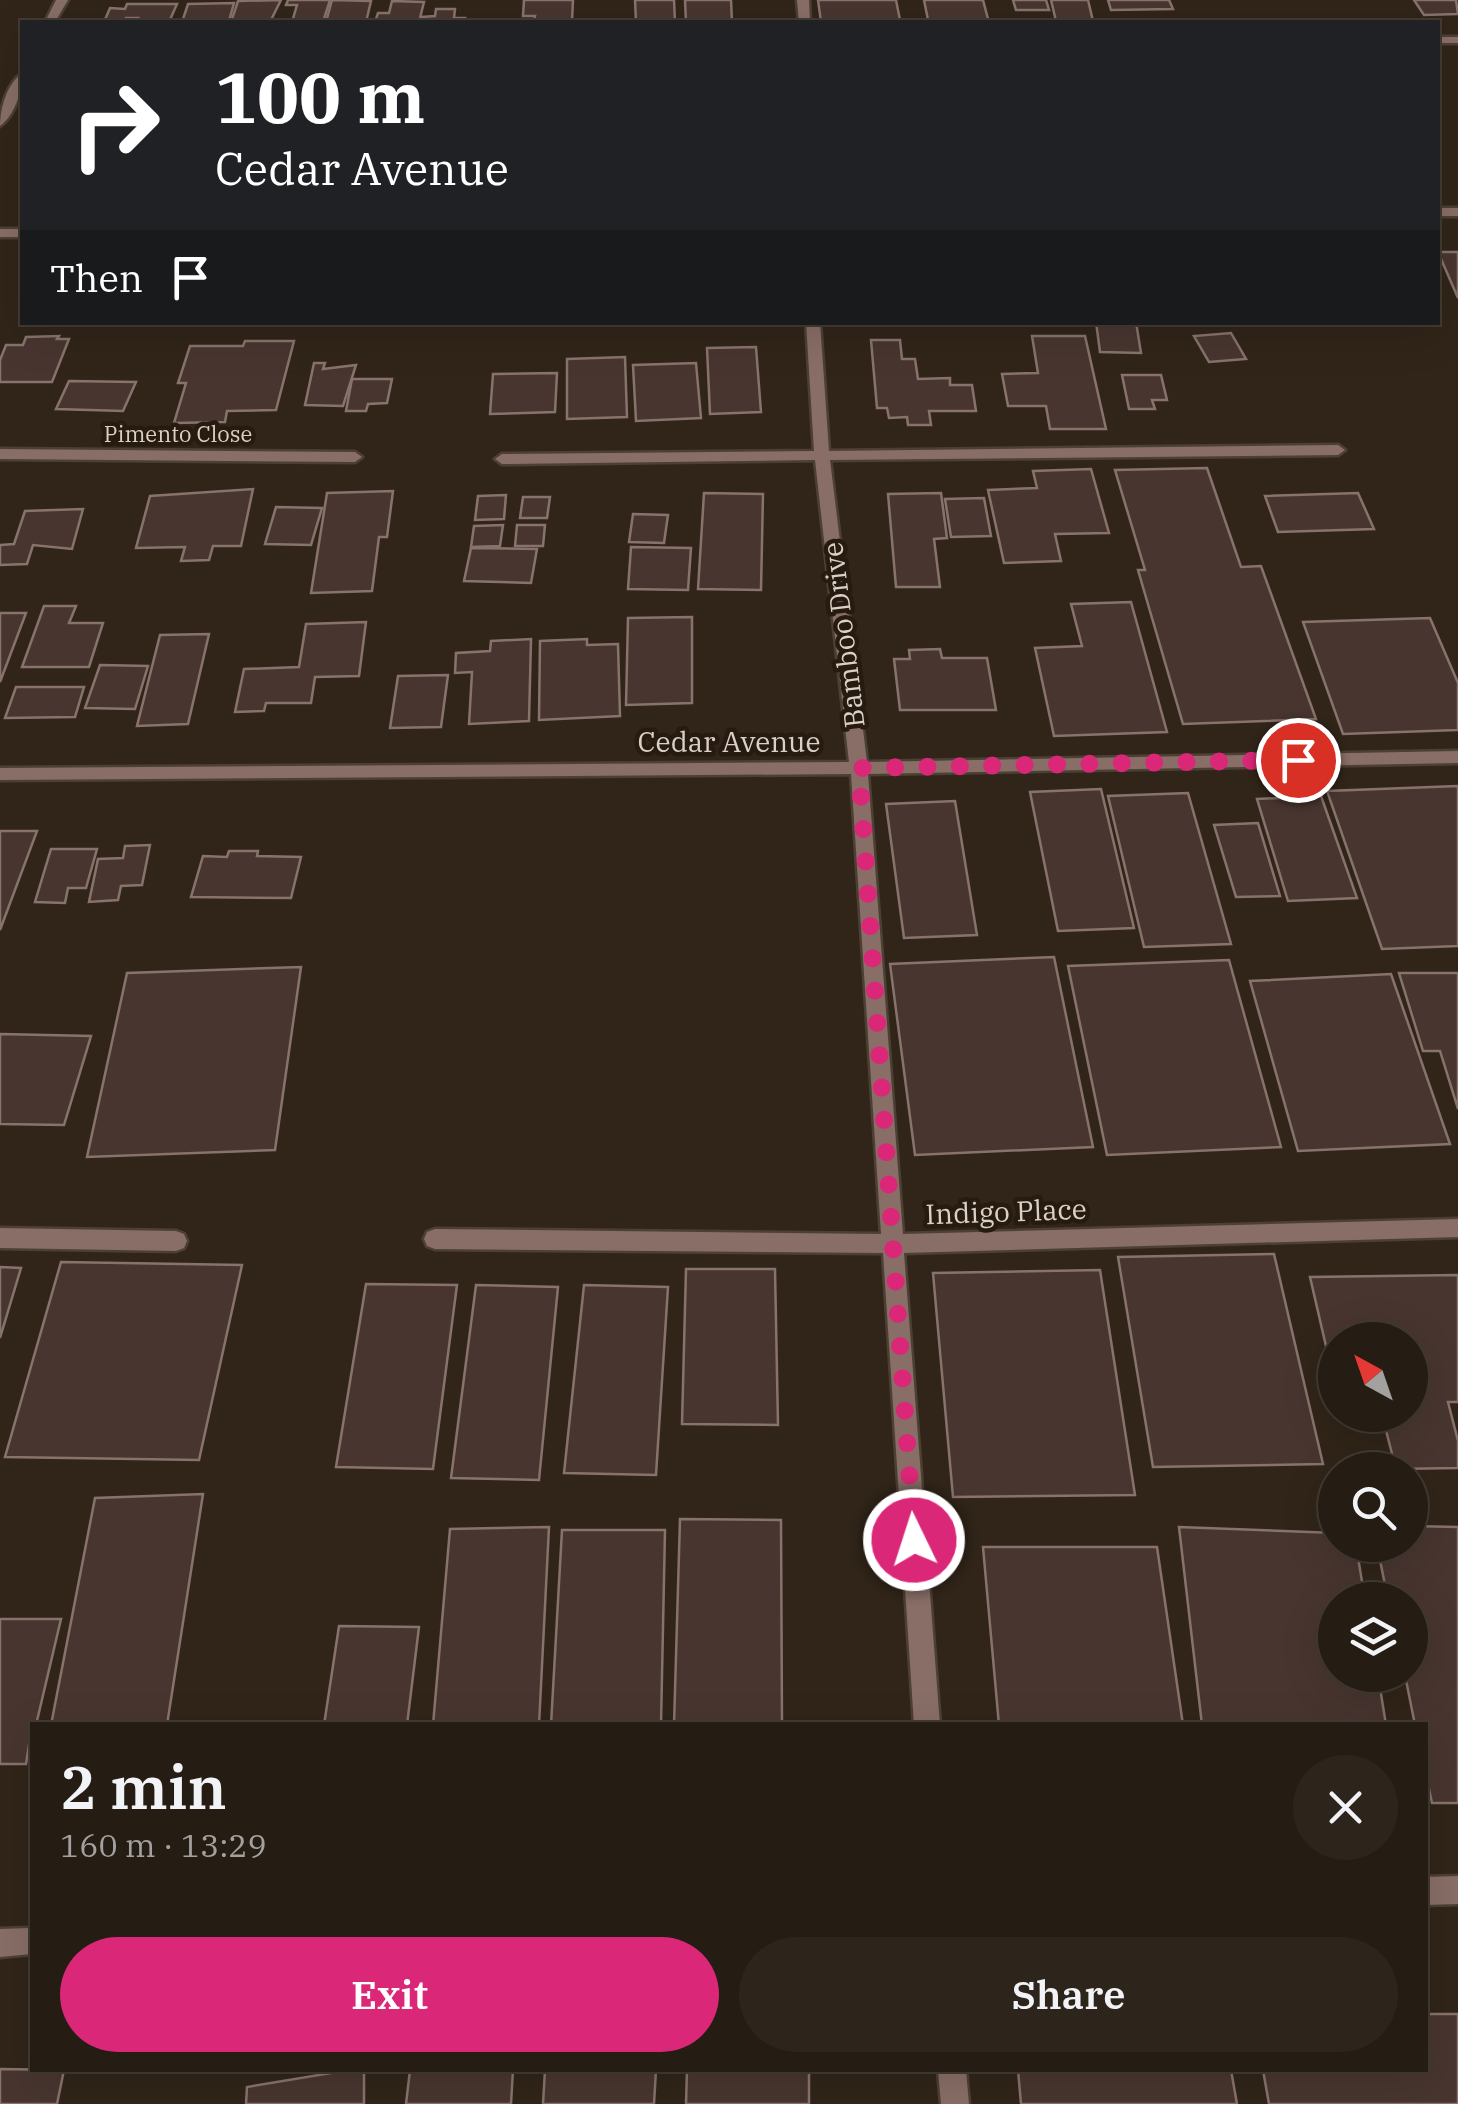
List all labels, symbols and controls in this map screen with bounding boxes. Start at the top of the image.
text: 100 m [215,51,425,142]
icon: right [50,60,180,190]
text: Cedar Avenue [215,139,509,197]
icon: arrive [163,250,218,305]
text: Then [50,253,143,302]
street label: Pimento Close [104,419,252,448]
street label: Bamboo Drive [813,540,873,730]
pin [1256,718,1341,803]
street label: Cedar Avenue [638,723,820,760]
icon: arrive [1271,733,1326,788]
street label: Indigo Place [925,1190,1087,1232]
north arrow [1318,1322,1428,1432]
map controls [1318,1322,1428,1692]
button: search [1318,1452,1428,1562]
position arrow [862,1488,966,1592]
button: layers [1318,1582,1428,1692]
text: 2 min [60,1747,227,1826]
button: close [1293,1755,1398,1860]
text: 160 m · 13:29 [60,1824,267,1866]
button: Exit [60,1937,719,2052]
button: Share [739,1937,1398,2052]

